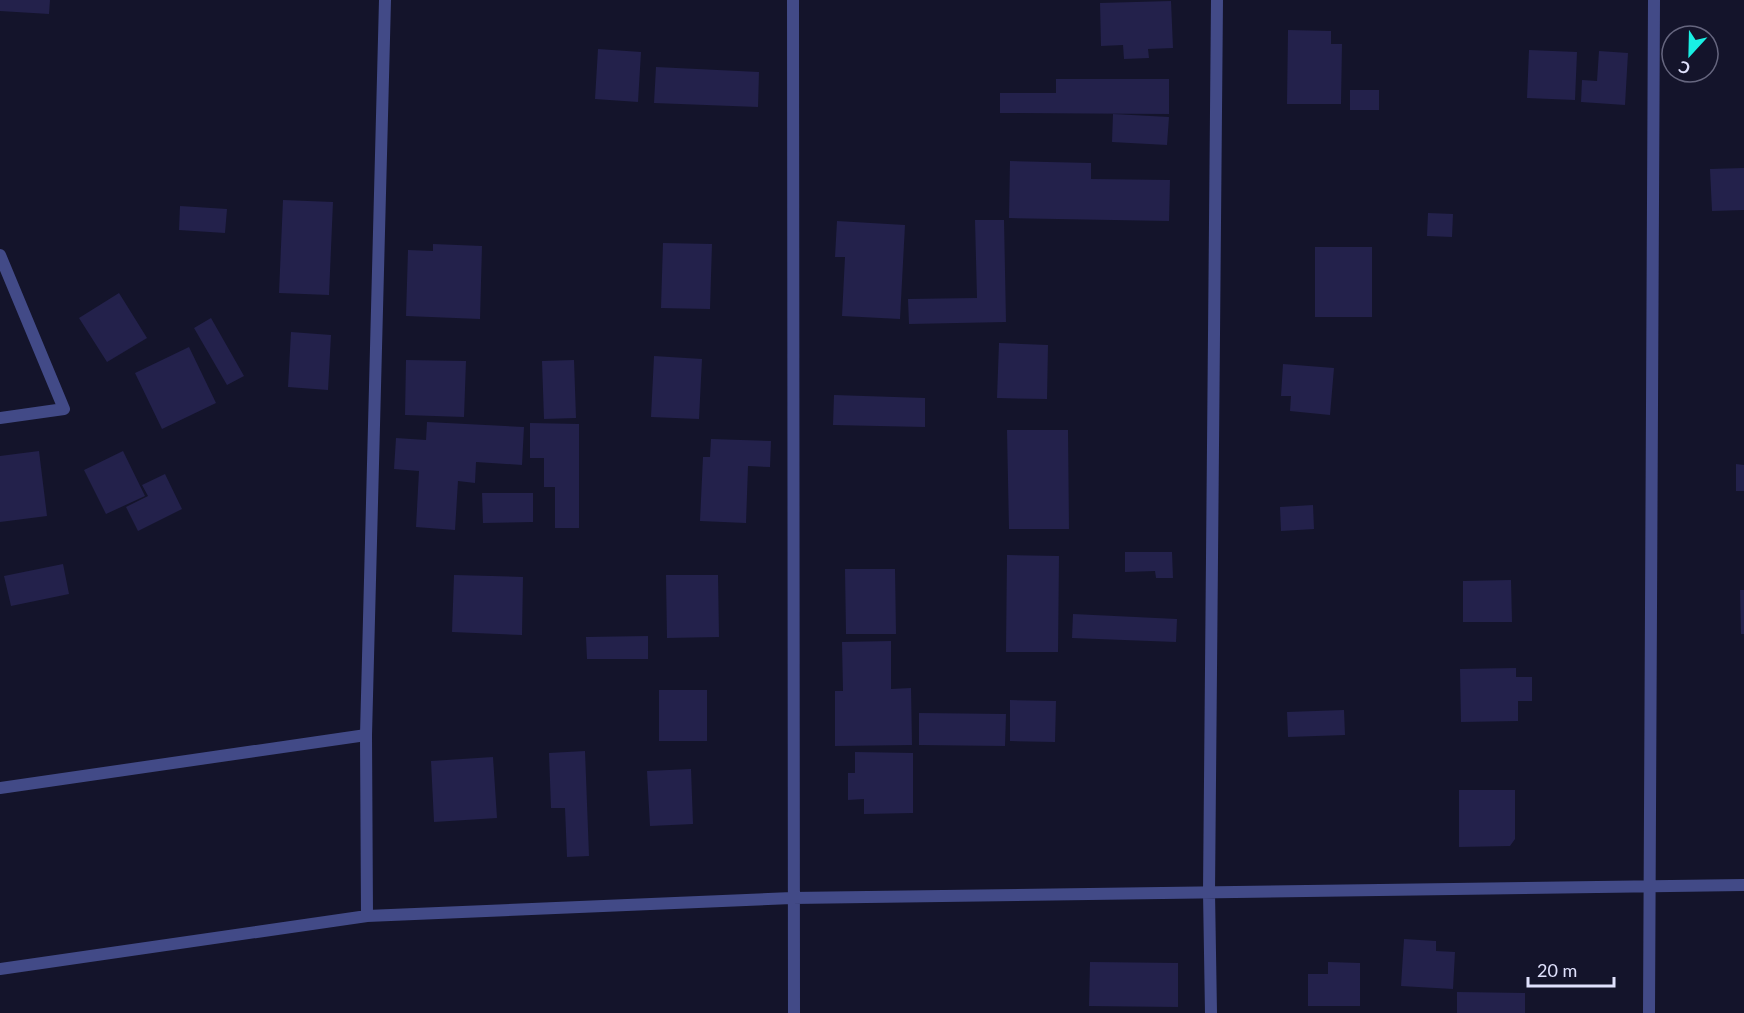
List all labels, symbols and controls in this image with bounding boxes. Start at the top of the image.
north arrow [1660,24,1720,84]
text: С [1675,57,1693,79]
scale bar [1528,950,1614,988]
text: 20 m [1537,959,1577,981]

